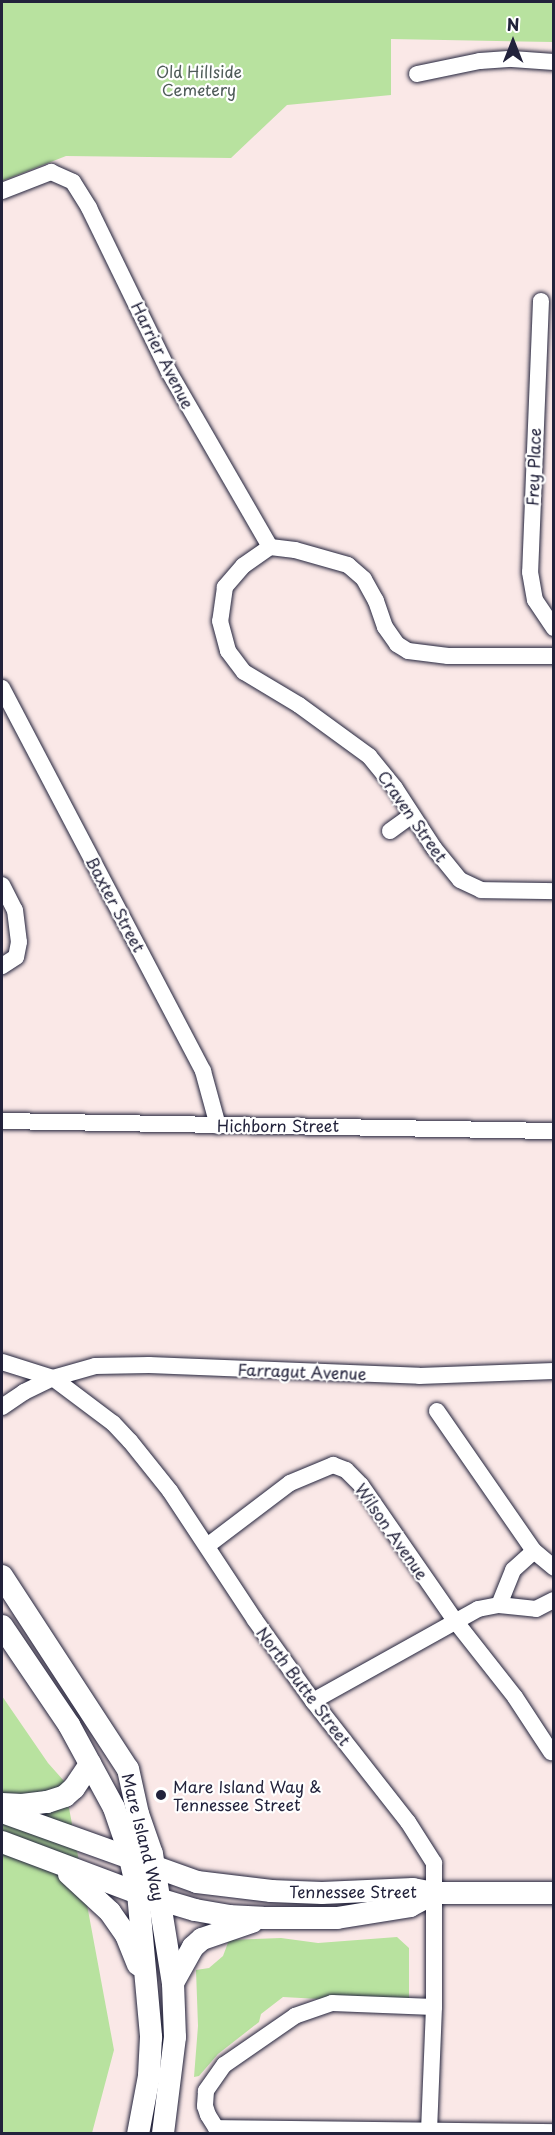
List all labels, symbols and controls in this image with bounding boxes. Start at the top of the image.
north arrow [483,12,543,72]
text: N [507,12,519,36]
park label: Old Hillside Cemetery [156,61,242,99]
street label: Harrier Avenue [128,298,198,412]
street label: Frey Place [522,427,544,507]
street label: Craven Street [374,766,452,866]
street label: Baxter Street [83,853,149,955]
street label: Hichborn Street [217,1115,339,1135]
street label: Farragut Avenue [238,1359,366,1383]
street label: Wilson Avenue [352,1480,432,1582]
street label: North Butte Street [253,1623,355,1749]
street label: Mare Island Way [119,1771,169,1903]
place label: Mare Island Way & Tennessee Street [173,1776,321,1814]
marker: Mare Island Way & Tennessee Street [154,1788,168,1802]
street label: Tennessee Street [288,1881,418,1901]

